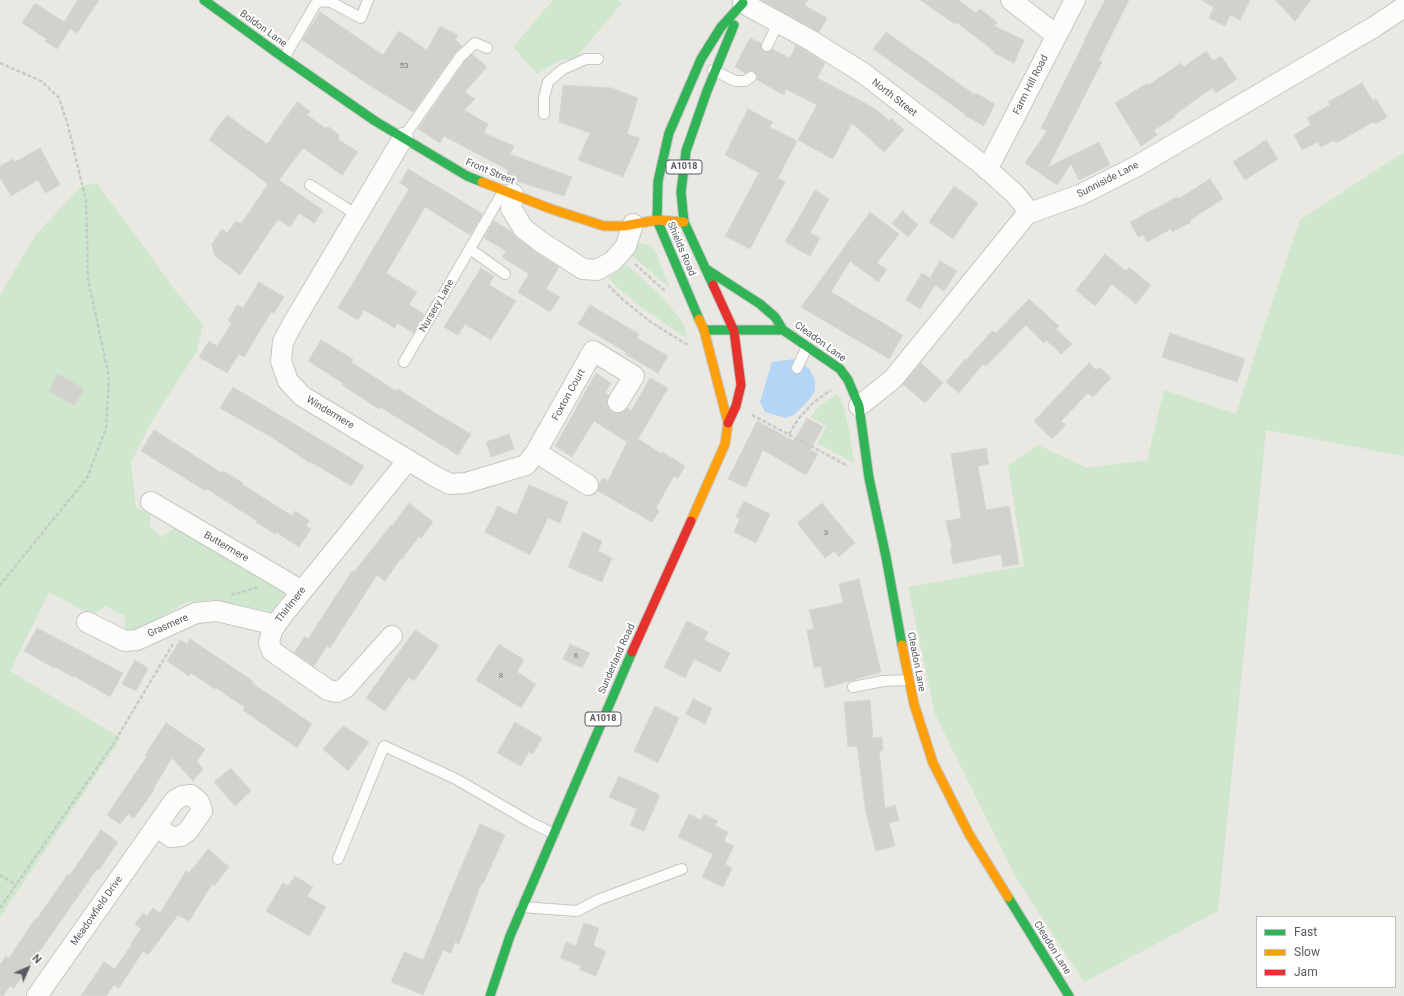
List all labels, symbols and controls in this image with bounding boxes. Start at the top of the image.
street label: Boldon Lane [237,8,289,50]
street label: Farm Hill Road [1011,53,1051,117]
house number: 53 [400,61,408,71]
street label: North Street [869,77,919,119]
street label: Front Street [464,156,516,188]
street label: Sunniside Lane [1075,159,1141,201]
road number: A1018 [666,160,702,174]
street label: Shields Road [664,220,698,278]
street label: Nursery Lane [417,278,457,334]
street label: Cleadon Lane [792,319,848,365]
street label: Foxton Court [550,367,588,423]
street label: Windermere [304,394,356,432]
house number: 3 [824,528,828,538]
street label: Buttermere [202,529,250,565]
street label: Thirlmere [273,585,309,625]
street label: Grasmere [146,612,190,640]
street label: Sunderland Road [596,622,638,696]
street label: Cleadon Lane [904,631,928,693]
house number: 6 [574,651,578,661]
house number: 8 [499,671,503,681]
road number: A1018 [585,712,621,726]
street label: Meadowfield Drive [69,874,125,948]
legend [1256,916,1396,988]
street label: Cleadon Lane [1031,919,1073,977]
text: Fast [1294,925,1317,939]
text: Slow [1294,945,1320,959]
north arrow [8,948,48,988]
text: N [29,952,44,966]
text: Jam [1294,965,1318,979]

